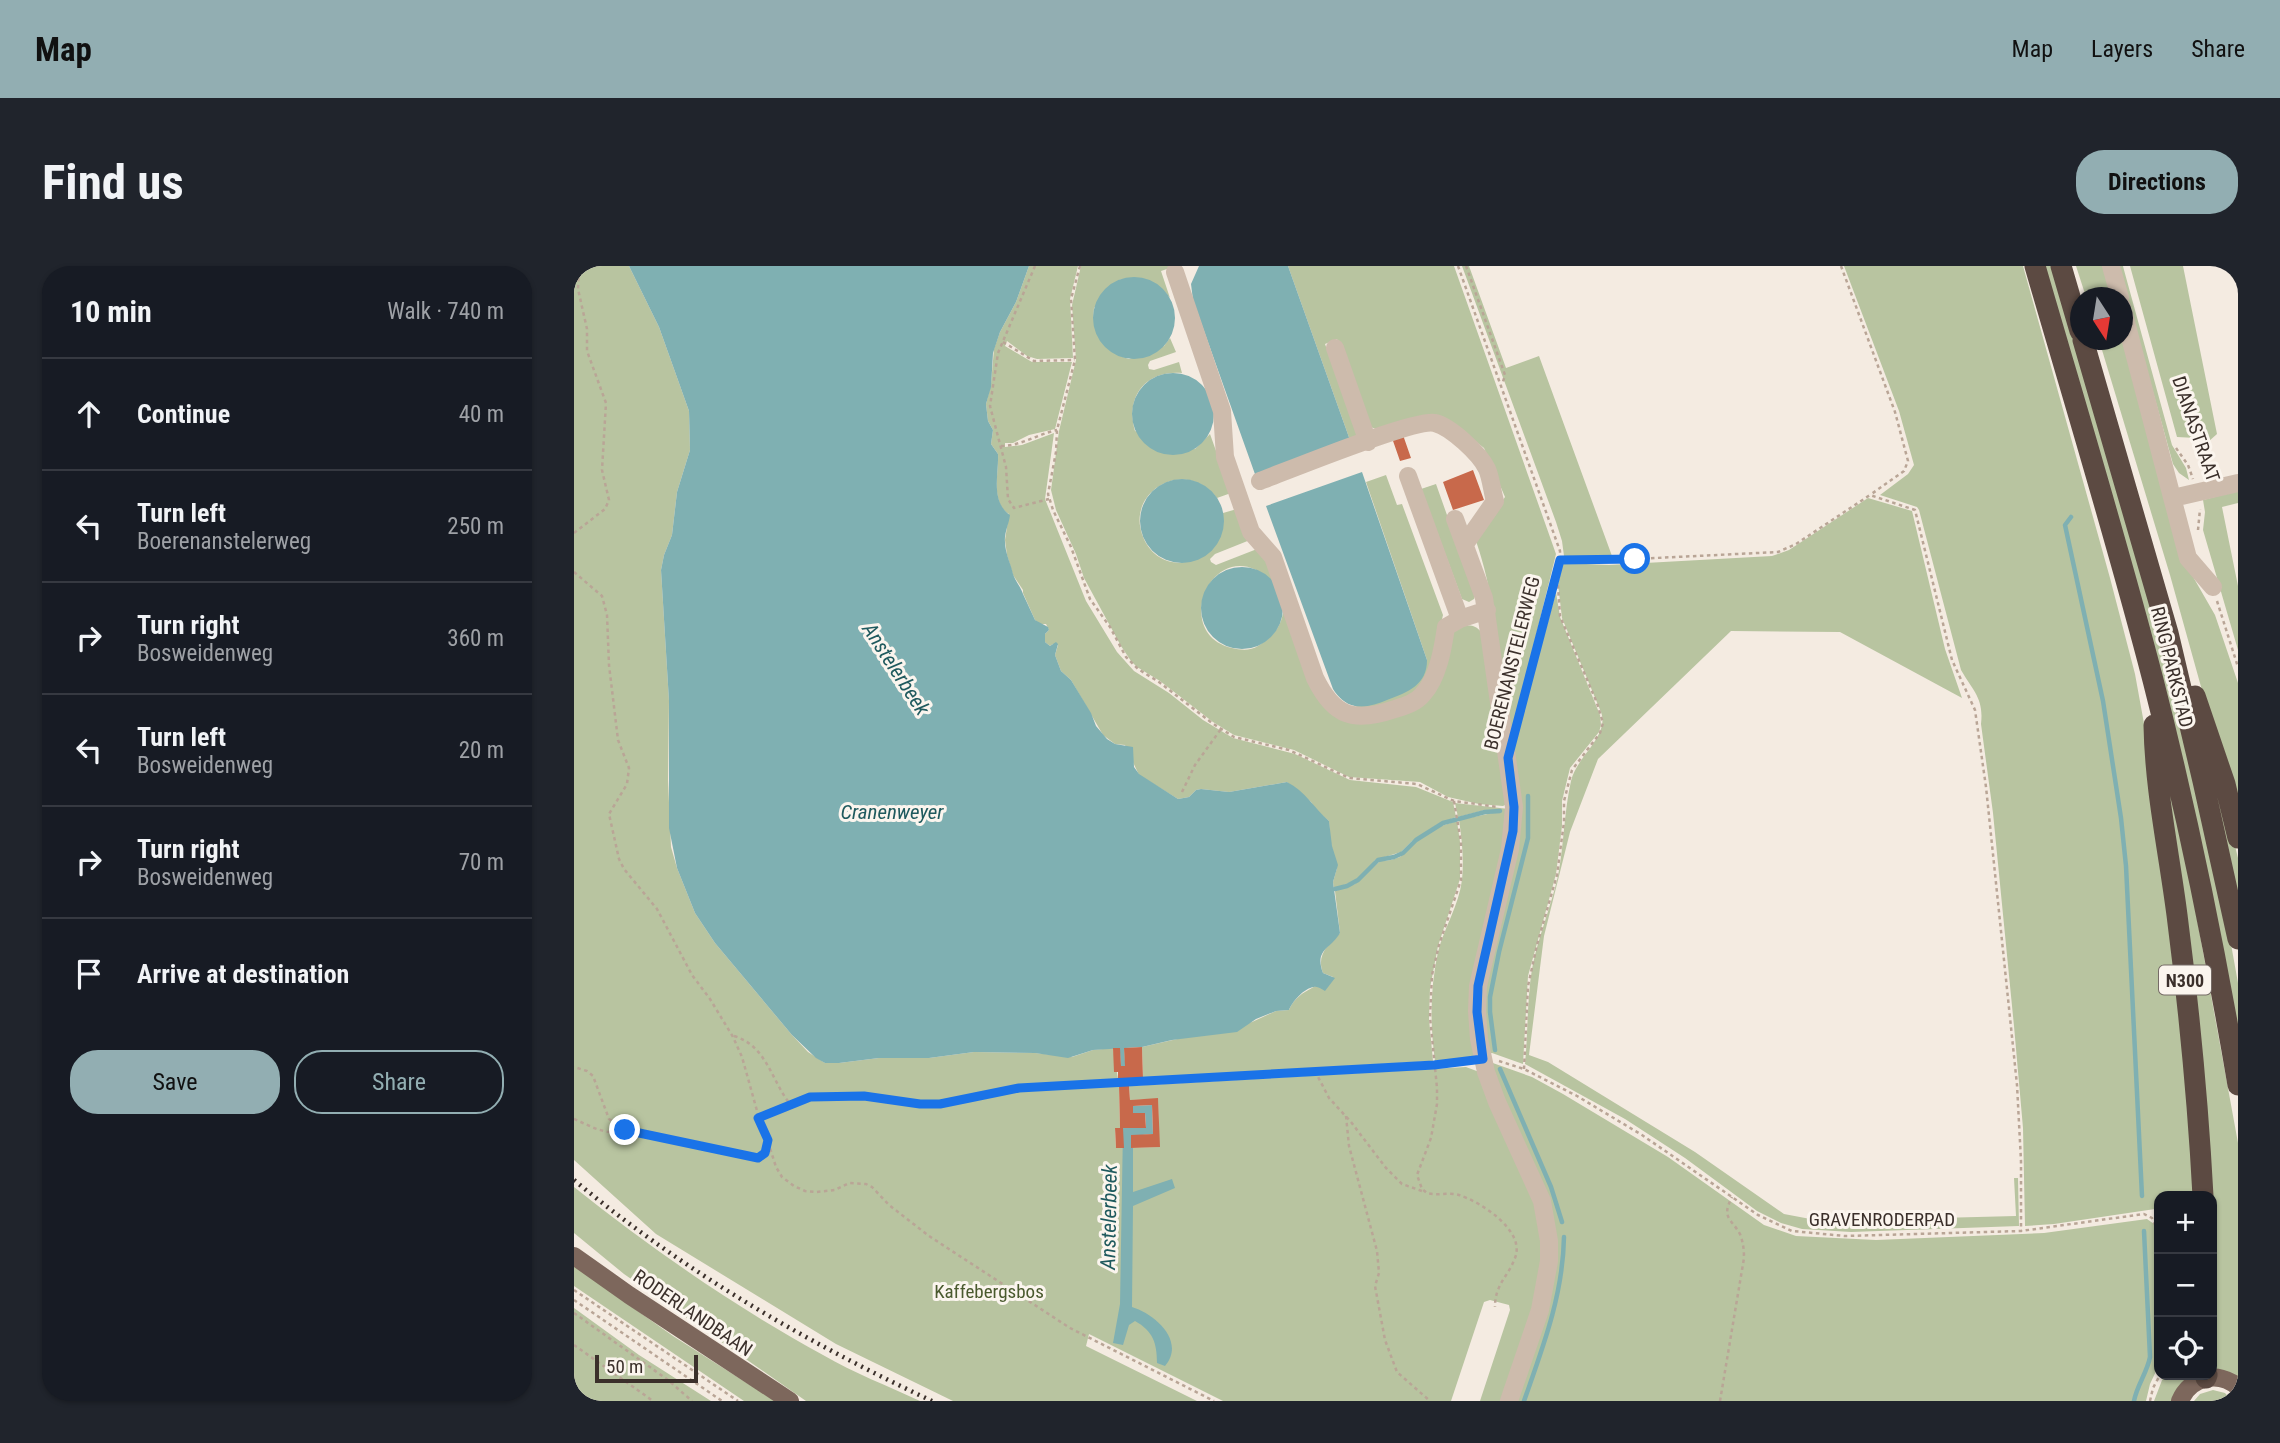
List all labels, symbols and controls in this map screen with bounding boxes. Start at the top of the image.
text: Map [35,30,92,69]
text: Map [2012,35,2053,63]
text: Layers [2091,35,2153,63]
text: Share [2191,35,2245,63]
button: Directions [2076,150,2238,214]
text: Find us [42,154,184,211]
north arrow [2070,287,2133,350]
text: 10 min [70,294,152,329]
text: Walk · 740 m [387,298,504,325]
street label: DIANASTRAAT [2167,373,2225,485]
icon: ahead [70,395,108,433]
text: Continue [137,399,230,429]
text: 40 m [459,401,504,428]
text: Turn left [137,498,226,528]
icon: left [70,507,108,545]
text: 250 m [447,513,504,540]
text: Boerenanstelerweg [137,528,311,555]
route start [1619,543,1650,574]
street label: BOERENANSTELERWEG [1479,574,1545,752]
street label: RING PARKSTAD [2146,604,2198,730]
text: Turn right [137,610,239,640]
water label: Anstelerbeek [857,617,935,720]
icon: right [70,619,108,657]
text: 360 m [447,625,504,652]
text: Bosweidenweg [137,640,273,667]
text: Turn left [137,722,226,752]
icon: left [70,731,108,769]
text: 20 m [459,737,504,764]
text: Bosweidenweg [137,752,273,779]
water label: Cranenweyer [840,800,944,824]
text: Turn right [137,834,239,864]
icon: right [70,843,108,881]
text: 70 m [459,849,504,876]
text: Bosweidenweg [137,864,273,891]
icon: arrive [70,955,108,993]
text: Arrive at destination [137,959,349,989]
road number: N300 [2159,966,2211,994]
button: Save [70,1050,280,1114]
button: Share [294,1050,504,1114]
route end [609,1114,640,1145]
water label: Anstelerbeek [1096,1163,1122,1271]
map controls [2154,1191,2217,1380]
button: + [2154,1191,2217,1254]
street label: GRAVENRODERPAD [1809,1208,1955,1231]
button: − [2154,1254,2217,1317]
street label: RODERLANDBAAN [629,1265,757,1361]
park label: Kaffebergsbos [934,1280,1044,1303]
button: locate [2154,1317,2217,1380]
scale bar [595,1352,698,1384]
text: 50 m [606,1355,643,1378]

